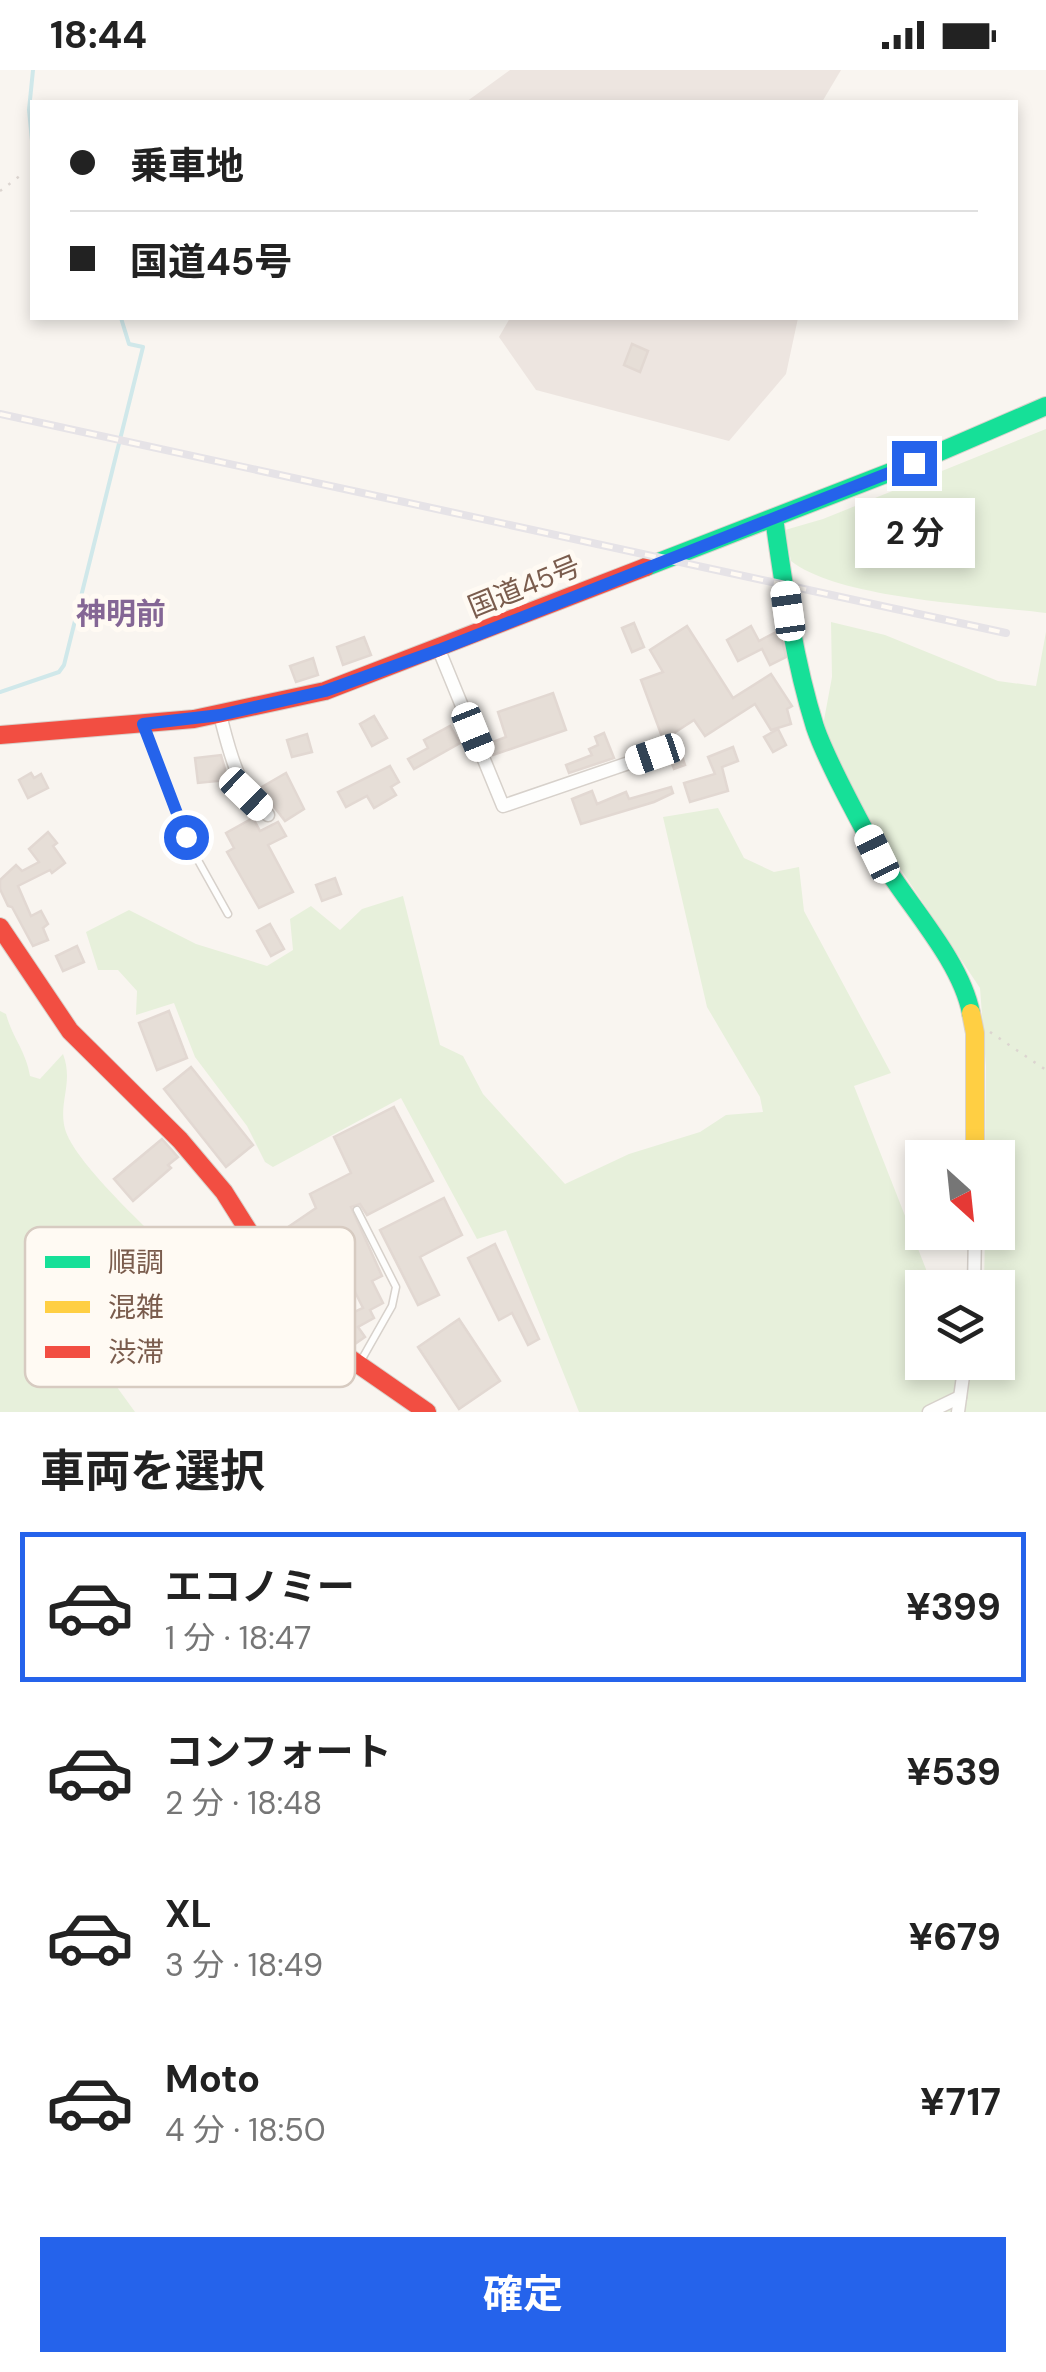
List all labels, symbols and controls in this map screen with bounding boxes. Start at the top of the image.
text: 18:44 [50,10,147,60]
text: 乗車地 [130,141,244,191]
text: 国道45号 [130,237,292,287]
route end [892,441,937,486]
callout: 2 分 [854,498,974,568]
text: 2 分 [886,512,944,554]
street label: 国道45号 [463,547,586,626]
car [769,579,807,643]
district label: 神明前 [76,594,166,633]
car [448,699,498,765]
car [622,730,688,778]
car [214,762,278,826]
route start [164,815,209,860]
car [850,820,904,888]
north arrow [905,1140,1015,1250]
map controls [905,1140,1015,1380]
legend [25,1227,355,1387]
text: 順調 [108,1244,164,1281]
button: layers [905,1270,1015,1380]
text: 混雑 [108,1289,164,1326]
text: 渋滞 [108,1334,164,1371]
text: 車両を選択 [40,1442,265,1501]
icon: car [45,1562,135,1652]
text: エコノミー [165,1562,355,1612]
text: ¥399 [906,1582,1001,1632]
text: 1 分 · 18:47 [165,1617,311,1659]
icon: car [45,1727,135,1817]
text: コンフォート [165,1727,392,1777]
text: ¥539 [907,1747,1001,1797]
text: 2 分 · 18:48 [165,1782,322,1824]
text: XL [165,1889,212,1939]
icon: car [45,1892,135,1982]
text: ¥679 [908,1912,1001,1962]
text: 3 分 · 18:49 [165,1944,323,1986]
text: Moto [165,2054,260,2104]
icon: car [45,2057,135,2147]
text: ¥717 [920,2077,1001,2127]
text: 4 分 · 18:50 [165,2109,326,2151]
button: 確定 [40,2237,1006,2352]

